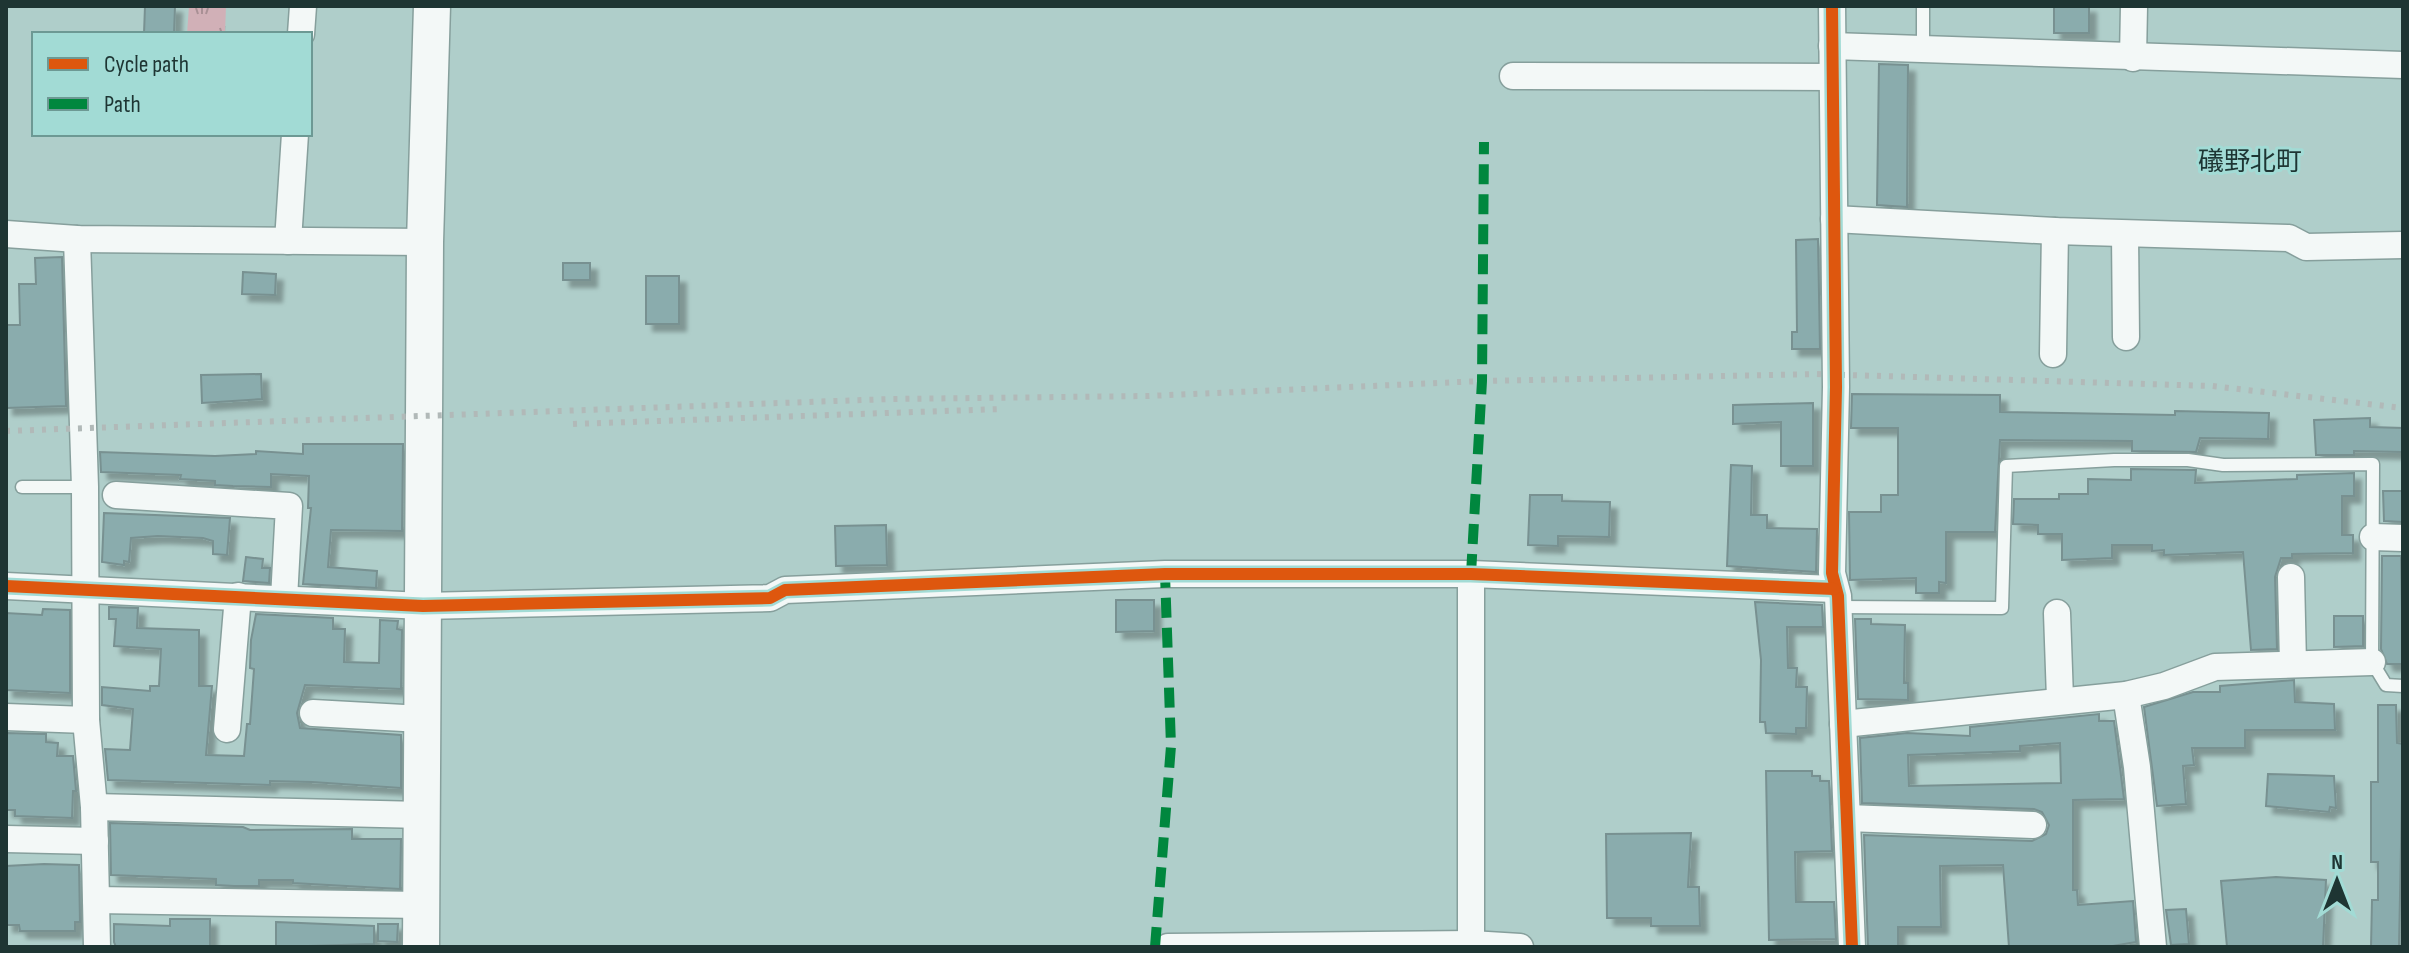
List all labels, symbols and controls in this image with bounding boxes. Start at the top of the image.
legend [32,32,312,136]
text: Cycle path [104,50,189,79]
text: Path [104,90,141,119]
district label: 礒野北町 [2198,147,2302,178]
north arrow [2297,841,2377,921]
text: N [2331,849,2343,876]

